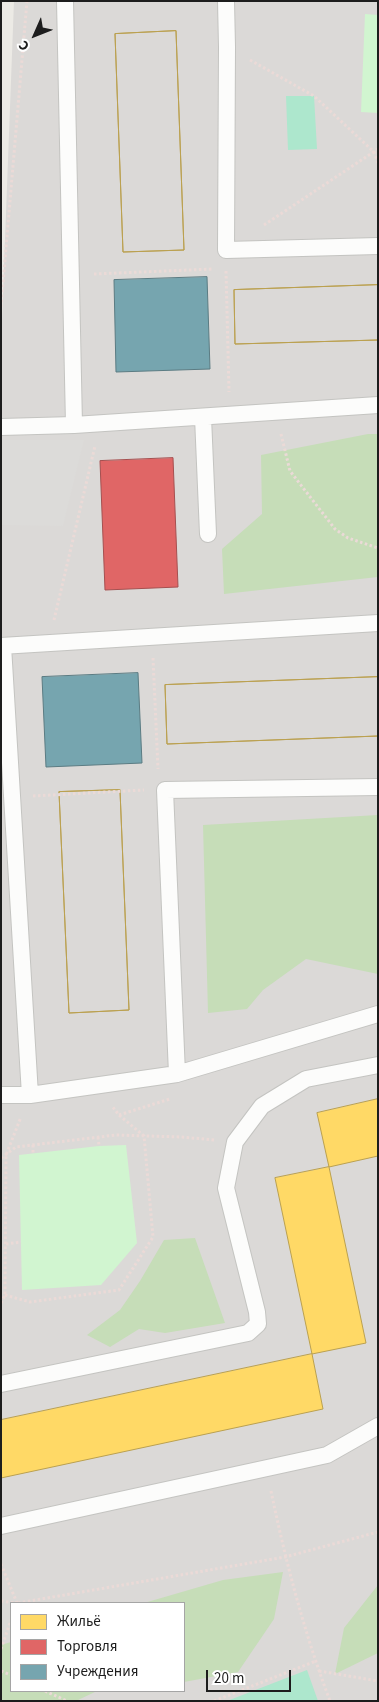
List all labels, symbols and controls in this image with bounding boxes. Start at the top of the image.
north arrow [10,10,60,60]
text: С [14,36,34,55]
legend [10,1602,185,1692]
text: Жильё [57,1611,101,1632]
text: Торговля [57,1636,117,1657]
scale bar [209,1660,294,1692]
text: Учреждения [57,1661,138,1682]
text: 20 m [214,1668,244,1689]

